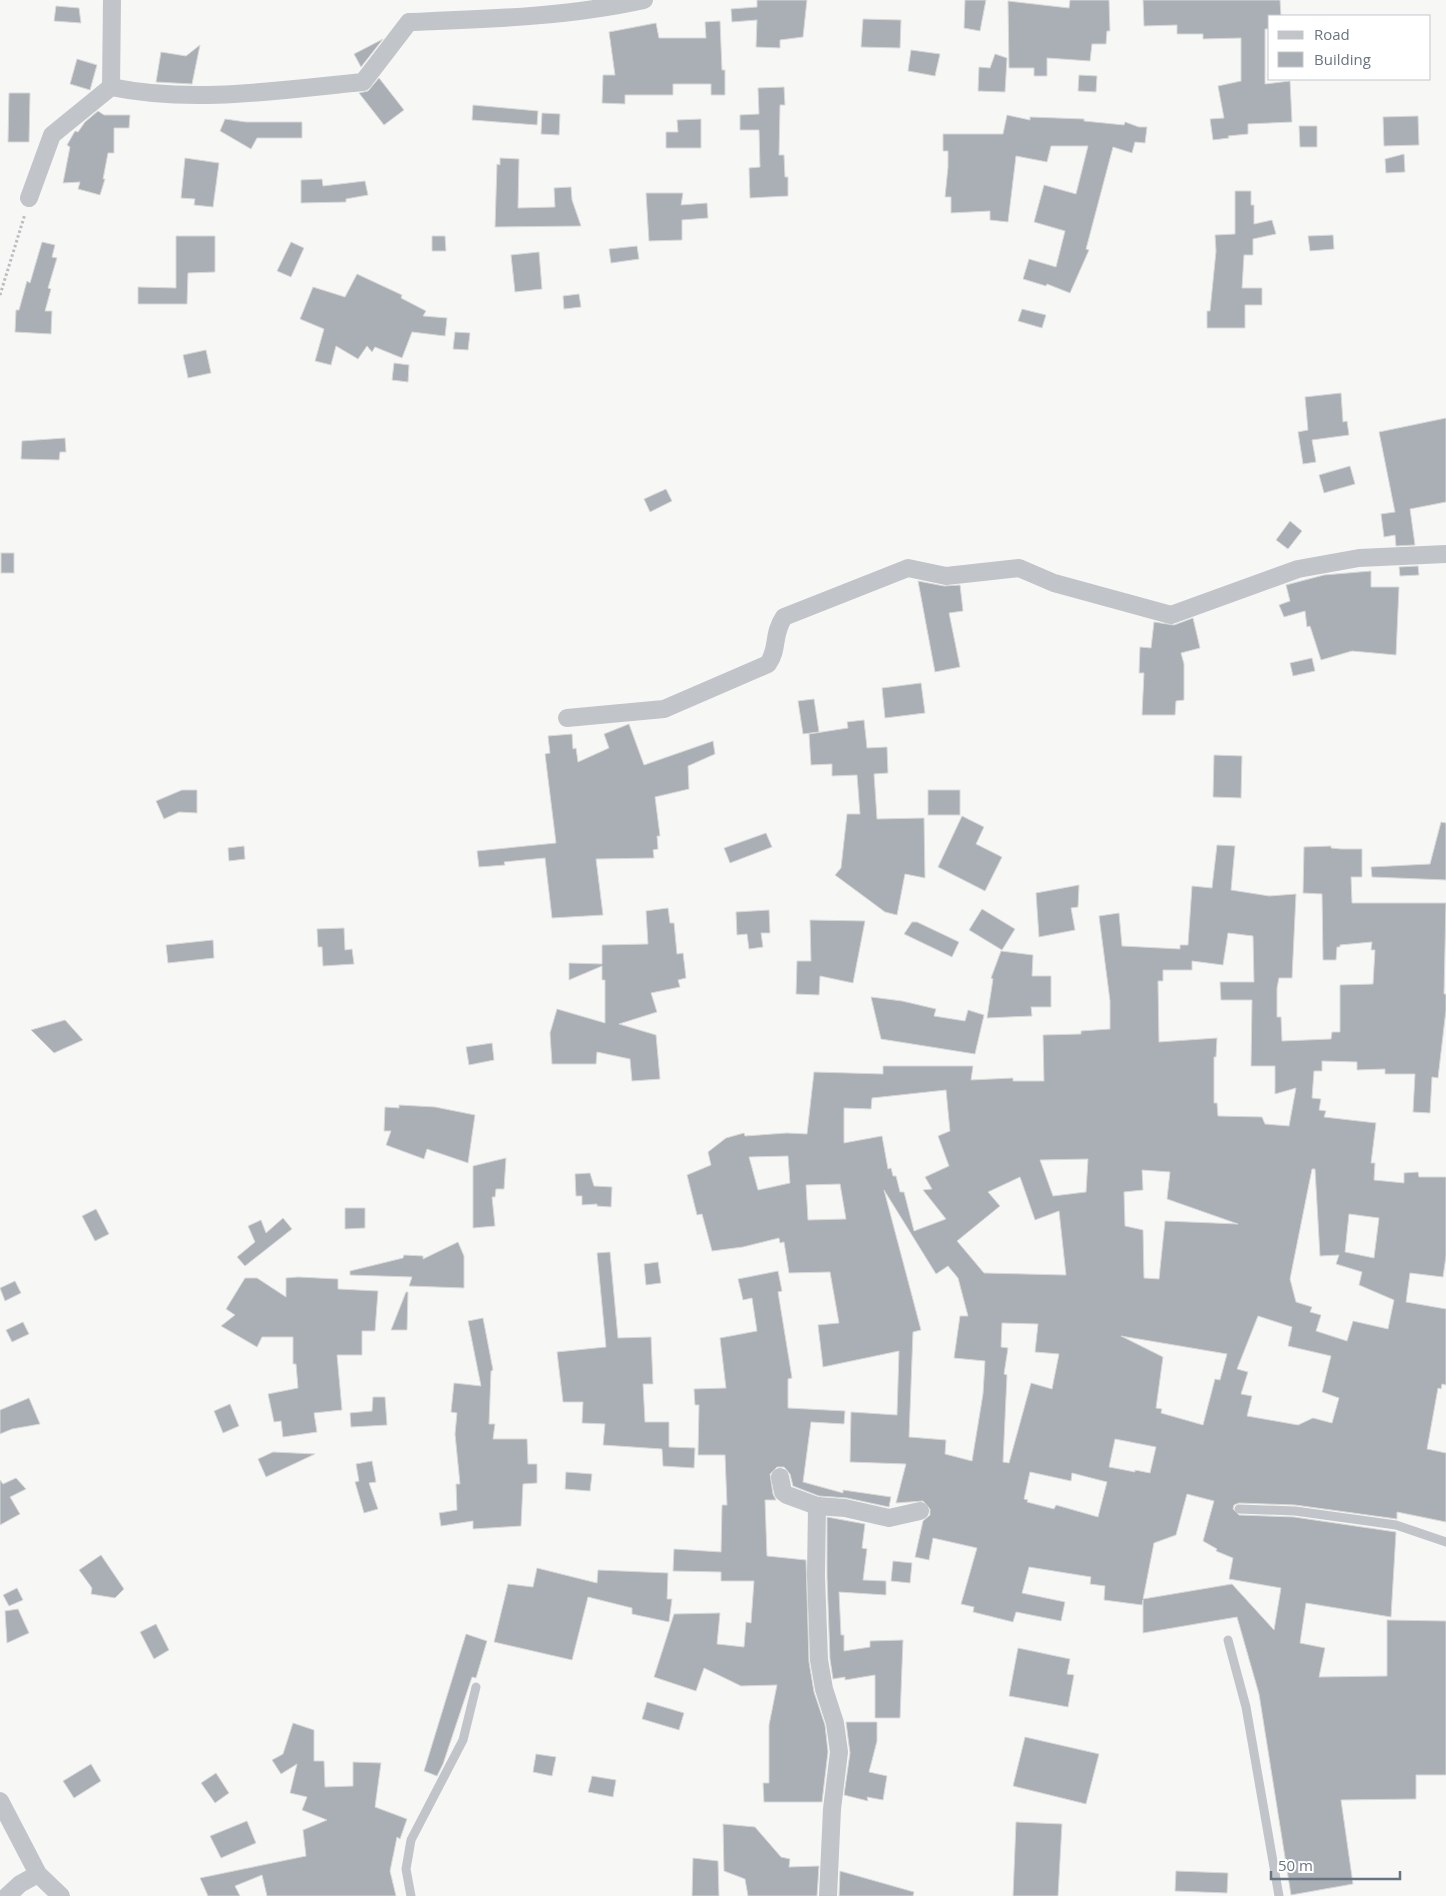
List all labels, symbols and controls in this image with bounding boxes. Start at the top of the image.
legend [1268,15,1431,80]
text: Road [1314,24,1350,44]
text: Building [1314,49,1371,69]
scale bar [1271,1848,1400,1880]
text: 50 m [1278,1855,1313,1875]

